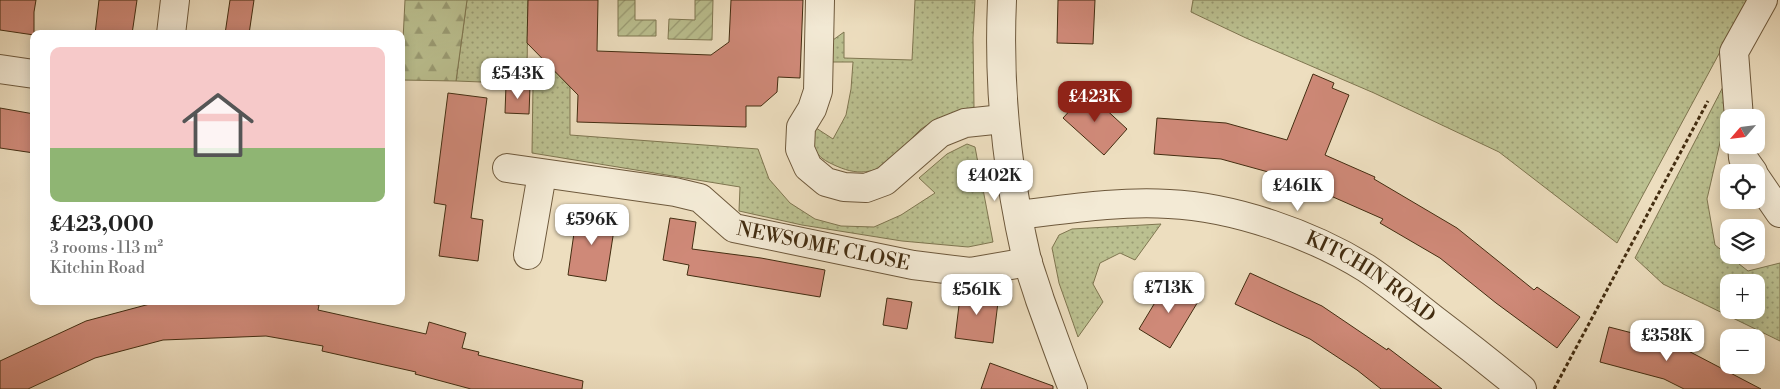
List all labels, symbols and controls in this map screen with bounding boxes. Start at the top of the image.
pin: £543K [483,58,553,100]
text: £543K [492,64,544,84]
icon: home [173,80,263,170]
pin: £423K [1060,80,1130,123]
text: £423K [1069,87,1121,107]
north arrow [1720,109,1765,154]
map controls [1720,109,1765,374]
pin: £402K [960,160,1030,202]
button: locate [1720,164,1765,209]
text: £402K [968,166,1022,186]
pin: £461K [1263,170,1333,212]
text: £461K [1273,176,1323,196]
pin: £596K [557,204,627,246]
text: £596K [566,210,618,230]
text: £423,000 [50,212,154,238]
street label: NEWSOME CLOSE [735,216,912,277]
button: layers [1720,219,1765,264]
street label: KITCHIN ROAD [1302,226,1440,328]
text: 3 rooms · 113 m² [50,238,163,258]
text: Kitchin Road [50,258,145,278]
pin: £713K [1134,272,1204,314]
pin: £561K [942,274,1012,316]
button: + [1720,274,1765,319]
text: £713K [1144,278,1194,298]
text: £561K [952,280,1002,300]
pin: £358K [1632,320,1702,362]
text: £358K [1641,326,1693,346]
button: − [1720,329,1765,374]

